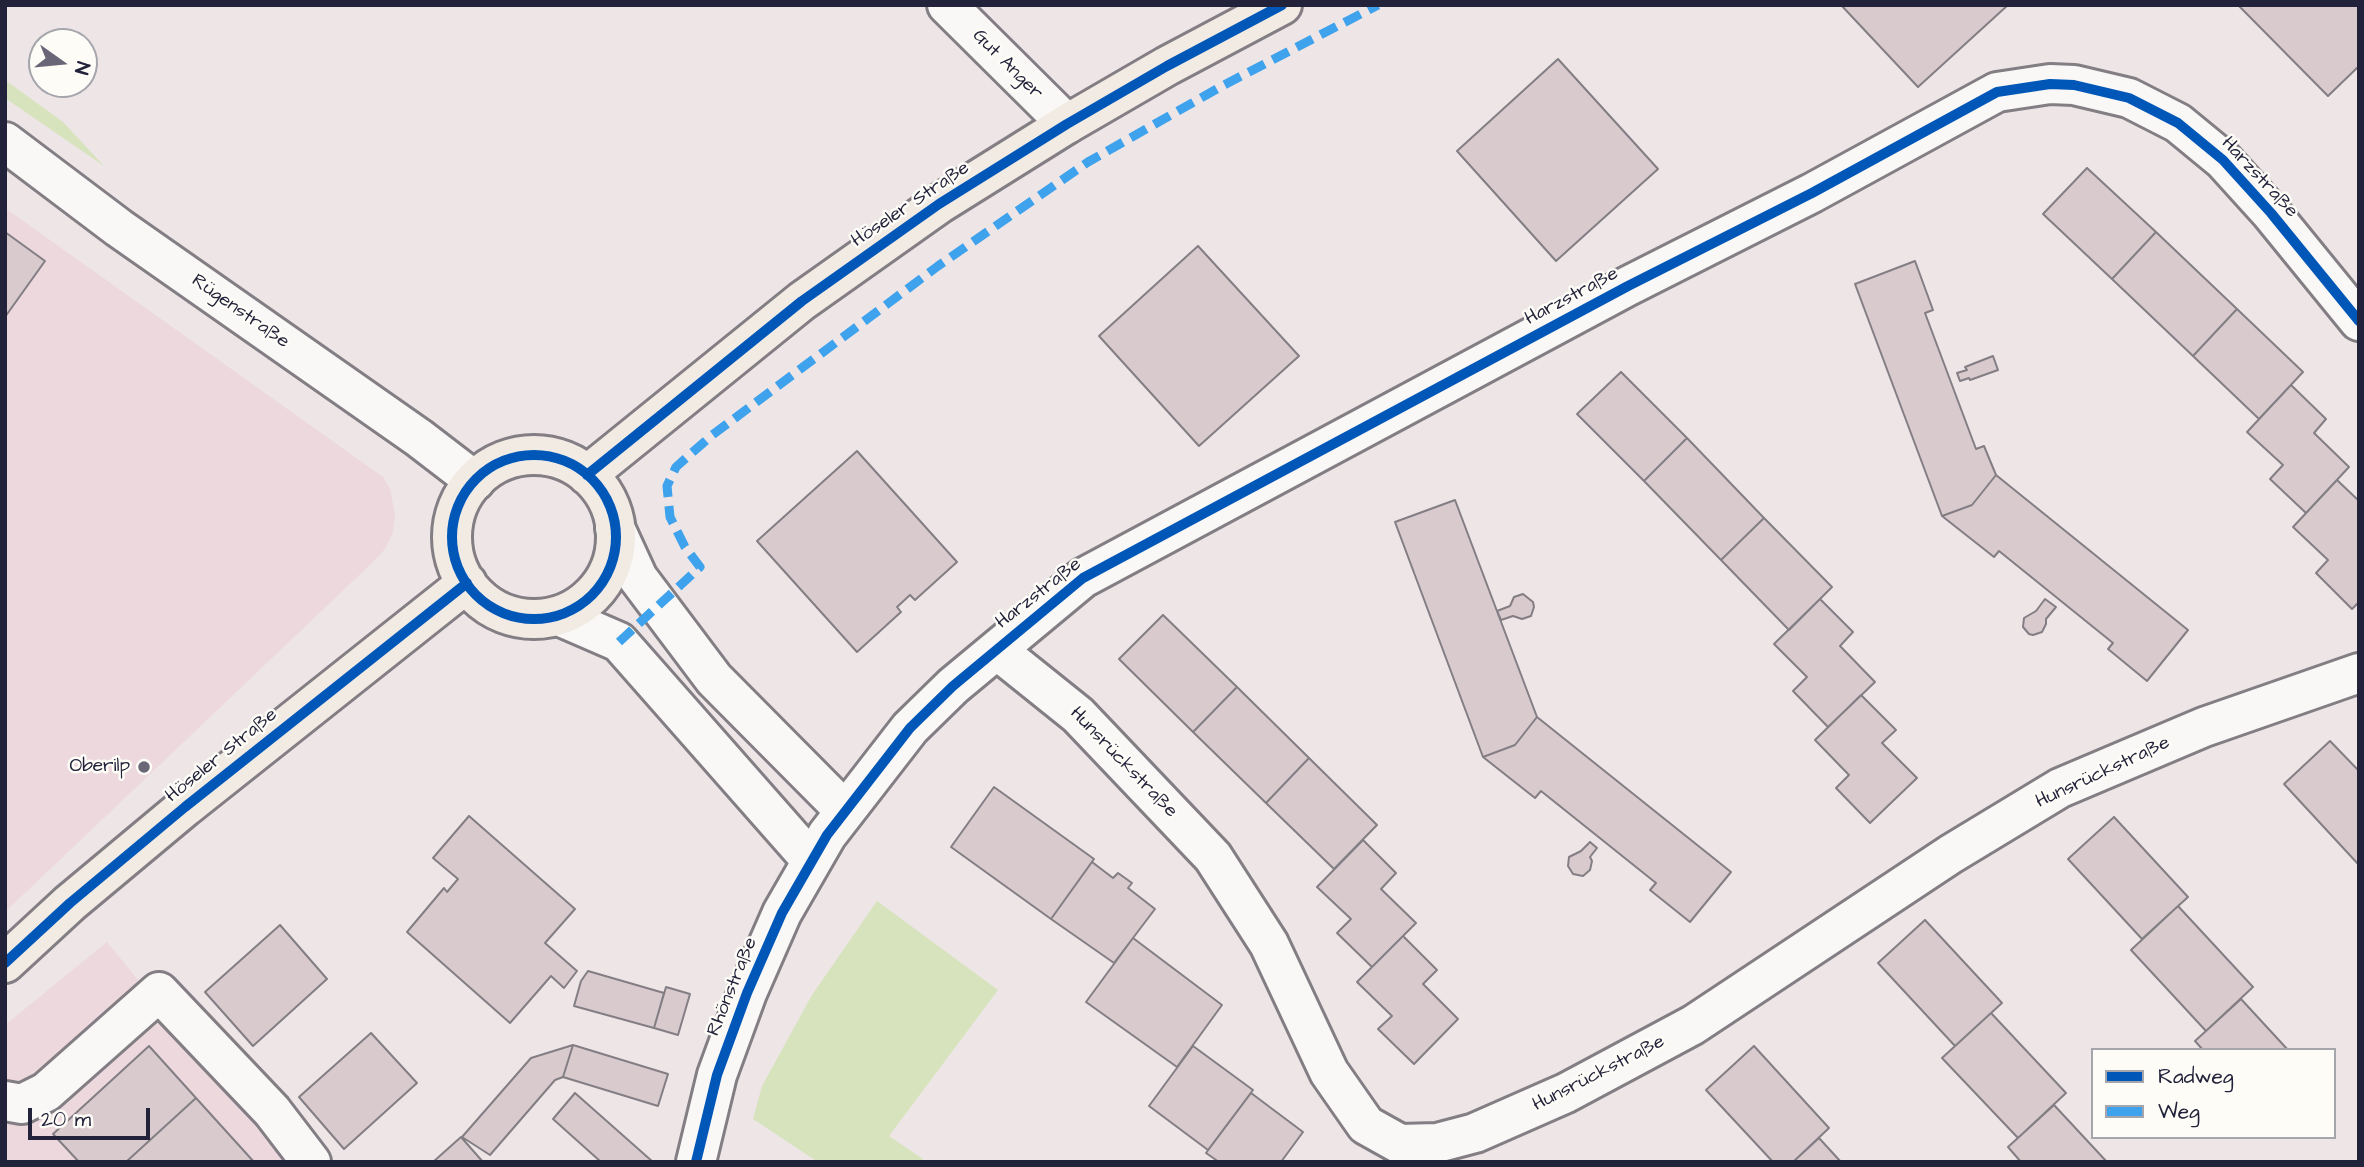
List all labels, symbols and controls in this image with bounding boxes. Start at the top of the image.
street label: Gut Anger [967,25,1047,105]
north arrow [28,28,98,98]
text: N [67,59,96,77]
street label: Harzstraße [2216,133,2302,223]
street label: Höseler Straße [848,157,974,253]
street label: Harzstraße [1522,263,1622,331]
street label: Rügenstraße [187,270,293,354]
street label: Harzstraße [992,554,1086,634]
street label: Hunsrückstraße [1064,703,1182,823]
street label: Höseler Straße [162,704,282,808]
street label: Hunsrückstraße [2032,732,2174,814]
place label: Oberilp [69,756,130,778]
marker: Oberilp [136,759,152,775]
street label: Rhönstraße [703,934,763,1040]
street label: Hunsrückstraße [1529,1031,1669,1117]
legend [2091,1048,2336,1139]
text: Radweg [2158,1062,2234,1091]
scale bar [32,1094,154,1138]
text: Weg [2158,1097,2200,1126]
text: 20 m [41,1105,91,1134]

